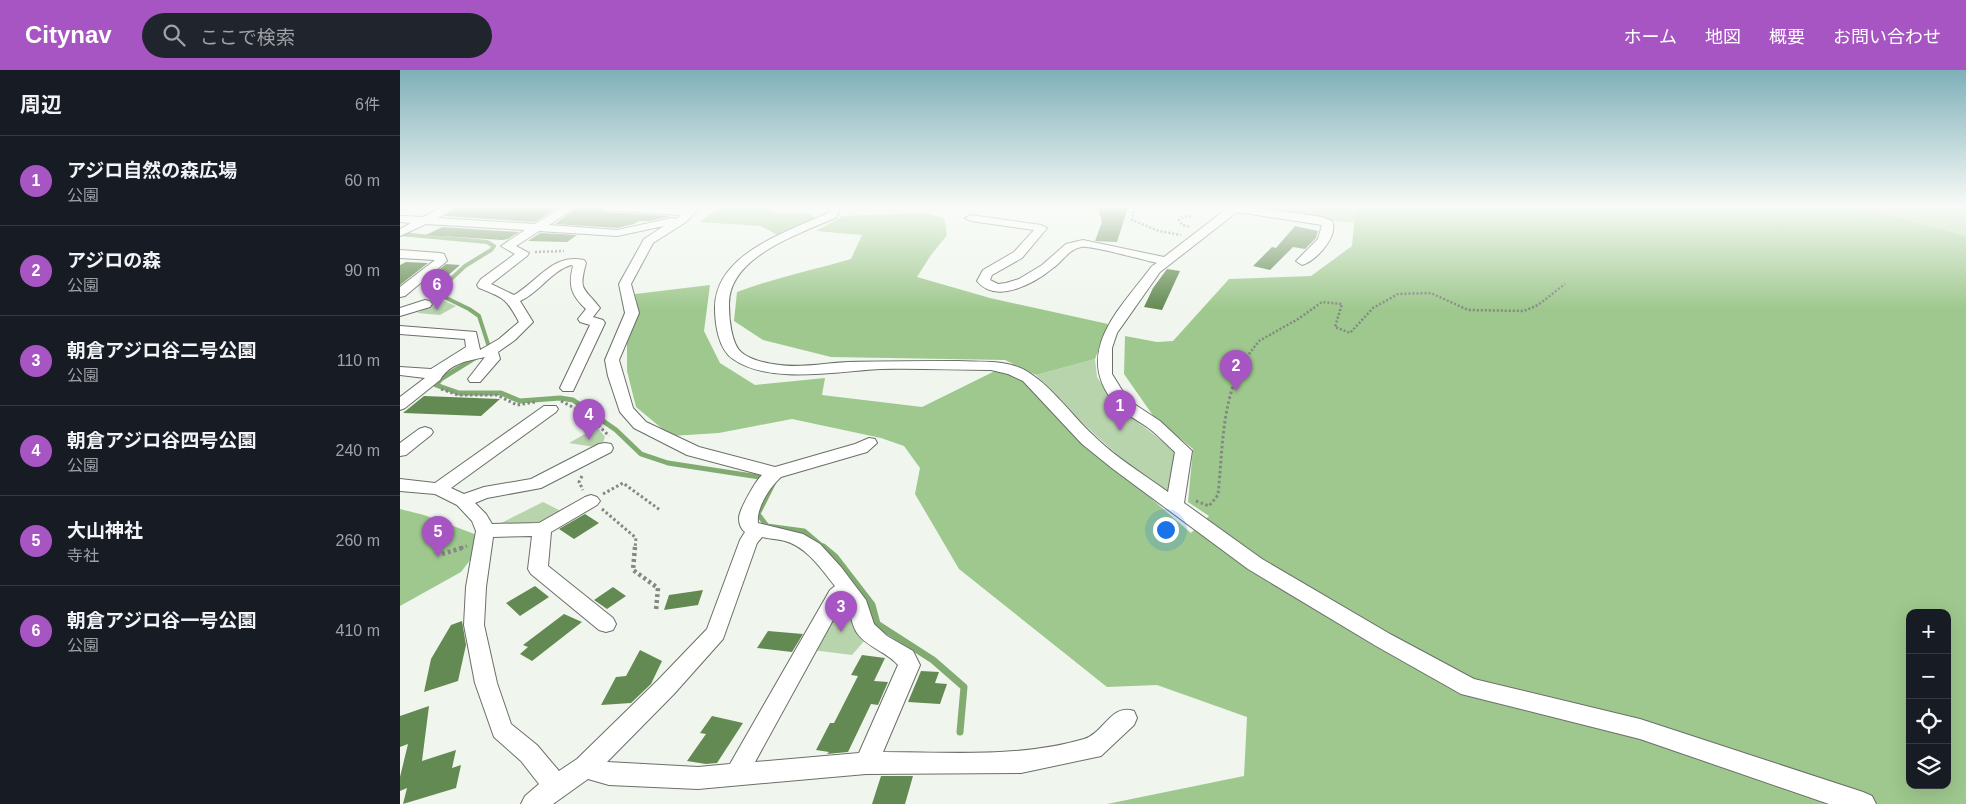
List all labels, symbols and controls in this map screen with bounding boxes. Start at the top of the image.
search box [142,13,492,58]
text: Citynav [25,21,112,48]
icon: search [160,21,188,49]
text: ここで検索 [200,27,295,48]
text: ホーム [1624,27,1677,47]
text: 地図 [1705,27,1741,47]
text: 概要 [1769,27,1805,47]
text: お問い合わせ [1833,27,1941,47]
text: 周辺 [20,93,62,116]
text: 6件 [355,96,380,113]
text: アジロ自然の森広場 [67,160,237,181]
text: 1 [32,172,40,189]
text: 60 m [344,172,380,189]
text: 公園 [67,187,99,204]
text: アジロの森 [67,250,161,271]
text: 2 [32,262,40,279]
text: 90 m [344,262,380,279]
pin: 6 [421,269,453,310]
text: 公園 [67,277,99,294]
text: 朝倉アジロ谷二号公園 [67,340,256,361]
pin: 2 [1220,350,1252,391]
text: 3 [32,352,40,369]
text: 110 m [337,352,380,369]
text: 公園 [67,367,99,384]
pin: 1 [1104,390,1136,431]
pin: 4 [573,399,605,440]
text: 朝倉アジロ谷四号公園 [67,430,256,451]
text: 4 [32,442,40,459]
text: 240 m [336,442,380,459]
text: 公園 [67,457,99,474]
pin: 5 [422,516,454,557]
your location [1153,517,1179,543]
text: 大山神社 [67,520,143,541]
text: 5 [32,532,40,549]
text: 260 m [336,532,380,549]
text: 寺社 [67,547,99,564]
pin: 3 [825,591,857,632]
map controls [1906,609,1951,789]
button: + [1906,609,1951,654]
text: 朝倉アジロ谷一号公園 [67,610,256,631]
text: 6 [32,622,40,639]
text: 410 m [336,622,380,639]
text: 公園 [67,637,99,654]
button: − [1906,654,1951,699]
button: locate [1906,699,1951,744]
button: layers [1906,744,1951,789]

